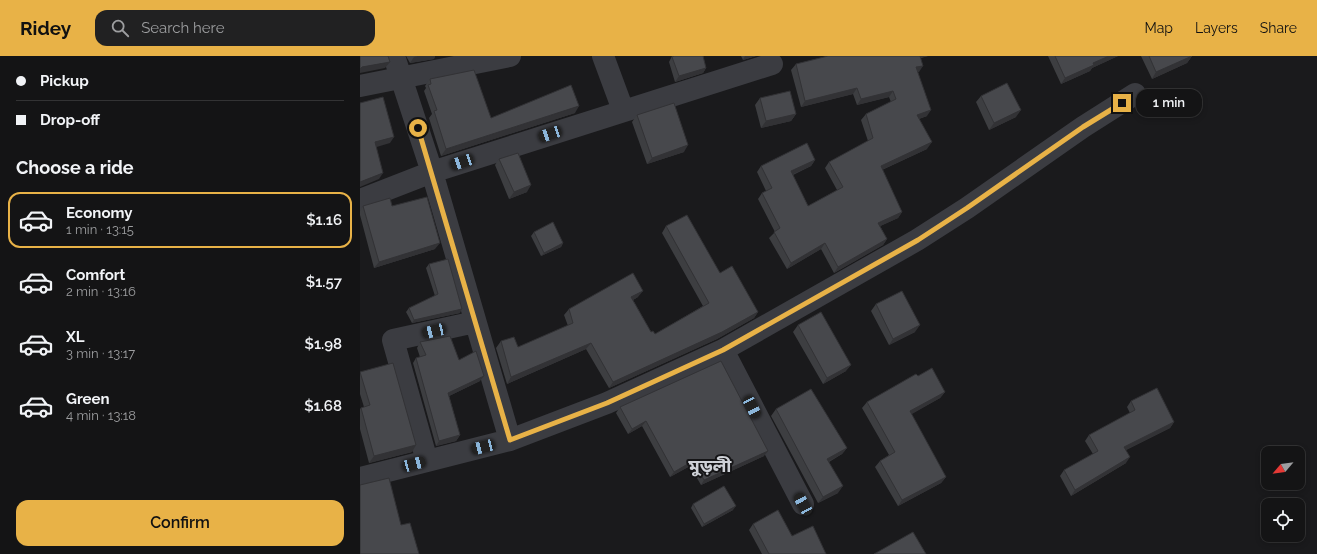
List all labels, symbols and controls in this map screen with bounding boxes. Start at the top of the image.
search box [95,10,375,46]
text: Ridey [20,17,71,39]
icon: search [109,17,131,39]
text: Search here [141,19,224,37]
text: Map [1145,20,1173,36]
text: Layers [1195,20,1238,36]
text: Share [1260,20,1297,36]
text: Pickup [40,72,89,90]
callout: 1 min [1136,89,1202,117]
route end [1113,94,1131,112]
text: 1 min [1153,95,1185,110]
text: Drop-off [40,111,100,129]
route start [409,119,427,137]
car [537,125,563,143]
car [449,153,475,171]
text: Choose a ride [16,157,134,178]
icon: car [18,202,54,238]
text: Economy [66,204,133,222]
text: $1.16 [306,211,342,229]
text: 1 min · 13:15 [66,222,134,237]
icon: car [18,264,54,300]
text: Comfort [66,266,125,284]
text: $1.57 [306,273,342,291]
text: 2 min · 13:16 [66,284,136,299]
car [421,322,447,340]
icon: car [18,326,54,362]
text: XL [66,328,84,346]
text: $1.98 [304,335,342,353]
text: 3 min · 13:17 [66,346,135,361]
icon: car [18,388,54,424]
text: Green [66,390,110,408]
car [741,394,763,420]
text: $1.68 [304,397,342,415]
text: 4 min · 13:18 [66,408,136,423]
car [470,438,496,456]
north arrow [1261,446,1305,490]
map controls [1261,446,1305,542]
car [401,455,427,473]
district label: মুড়লী [688,455,732,477]
car [792,491,814,517]
button: locate [1261,498,1305,542]
button: Confirm [16,500,344,546]

